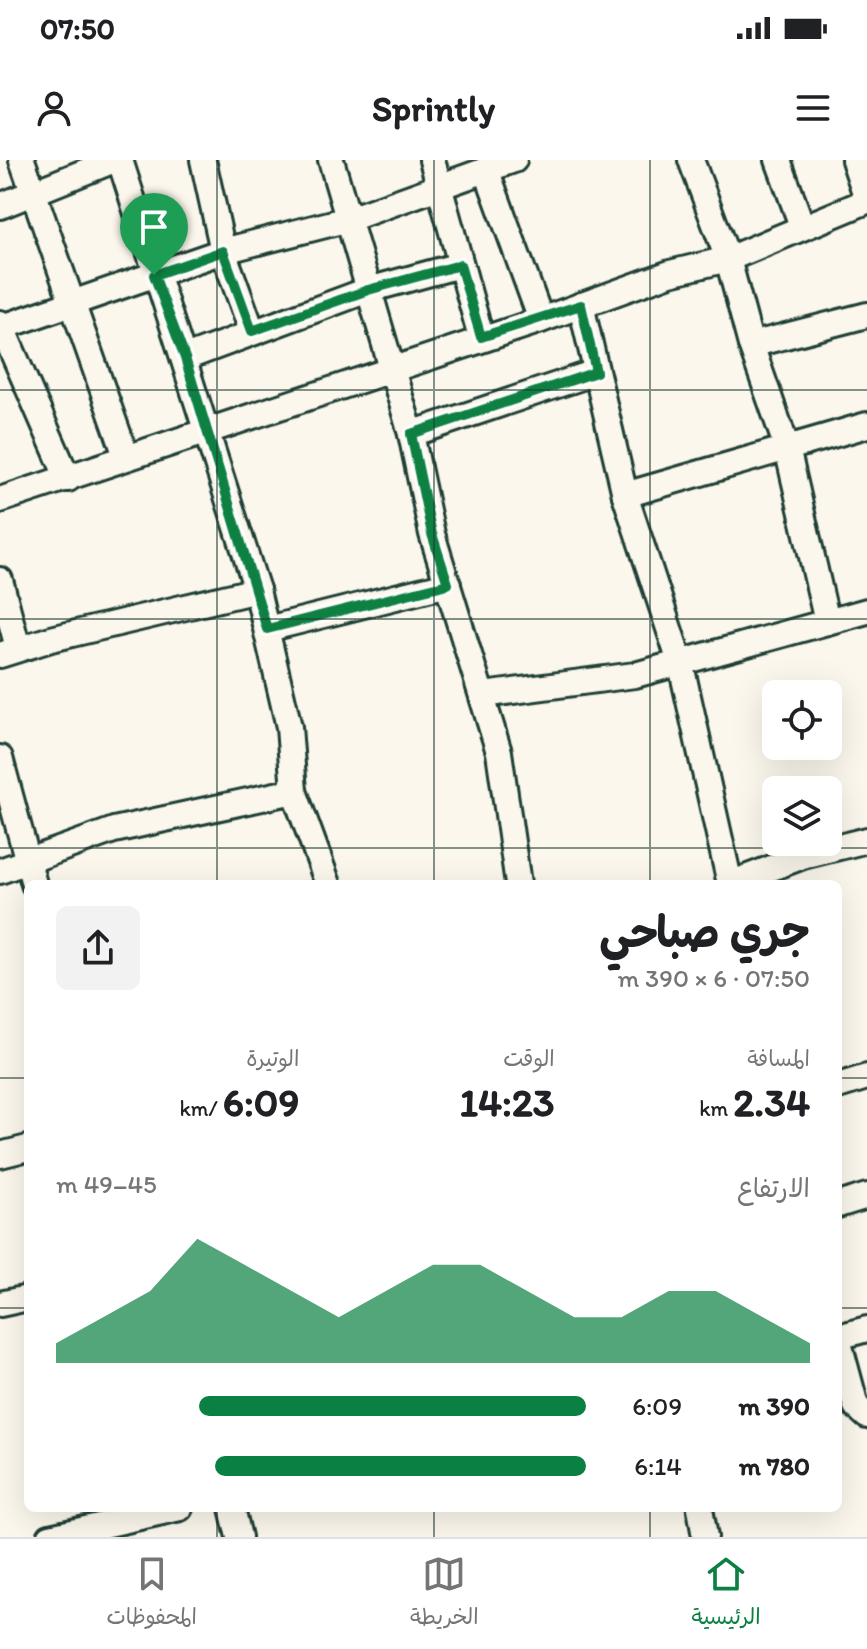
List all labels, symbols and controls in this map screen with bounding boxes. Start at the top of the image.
text: 07:50 [40,10,115,47]
icon: person [32,86,76,130]
icon: menu [791,86,835,130]
text: Sprintly [372,87,495,130]
pin [120,193,188,275]
icon: arrive [132,205,176,249]
map controls [762,680,842,856]
button: locate [762,680,842,760]
button: layers [762,776,842,856]
text: جري صباحي [599,905,810,958]
button: share [56,906,140,990]
text: 07:50 · 6 × 390 m [617,962,810,994]
text: الوتيرة [246,1045,299,1072]
text: الوقت [503,1045,555,1072]
text: المسافة [747,1045,810,1072]
text: 6:09 [223,1078,299,1126]
text: 14:23 [459,1078,555,1126]
text: 2.34 [733,1078,810,1126]
text: /km [180,1095,223,1122]
text: km [699,1095,733,1122]
text: 45–49 m [56,1168,157,1200]
text: الارتفاع [737,1172,810,1204]
text: 6:09 [632,1390,682,1422]
text: 390 m [738,1390,810,1422]
text: 6:14 [634,1450,682,1482]
text: 780 m [739,1450,810,1482]
tab: المحفوظات [106,1552,197,1636]
tab: الخريطة [410,1552,479,1636]
tab: الرئيسية [691,1552,761,1636]

